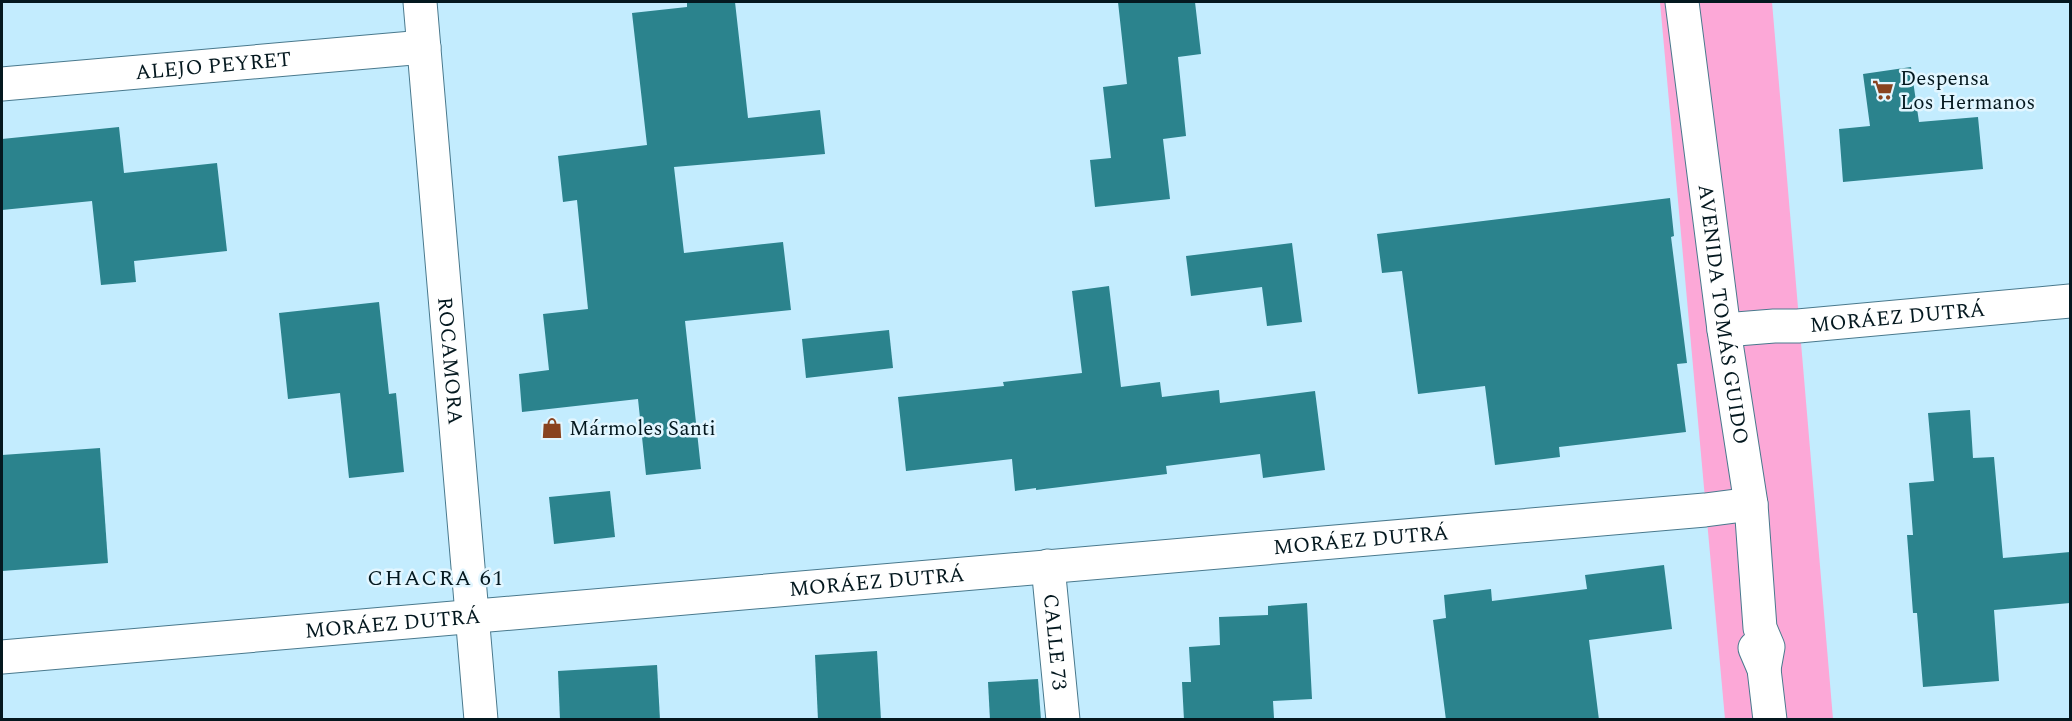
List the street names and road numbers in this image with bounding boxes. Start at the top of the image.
street label: ALEJO PEYRET [134,44,293,89]
street label: AVENIDA TOMÁS GUIDO [1688,182,1757,447]
street label: MORÁEZ DUTRÁ [1808,294,1987,342]
street label: ROCAMORA [428,296,471,426]
street label: MORÁEZ DUTRÁ [1272,517,1450,564]
street label: MORÁEZ DUTRÁ [788,559,966,606]
street label: CALLE 73 [1034,592,1075,692]
street label: MORÁEZ DUTRÁ [304,601,482,648]

